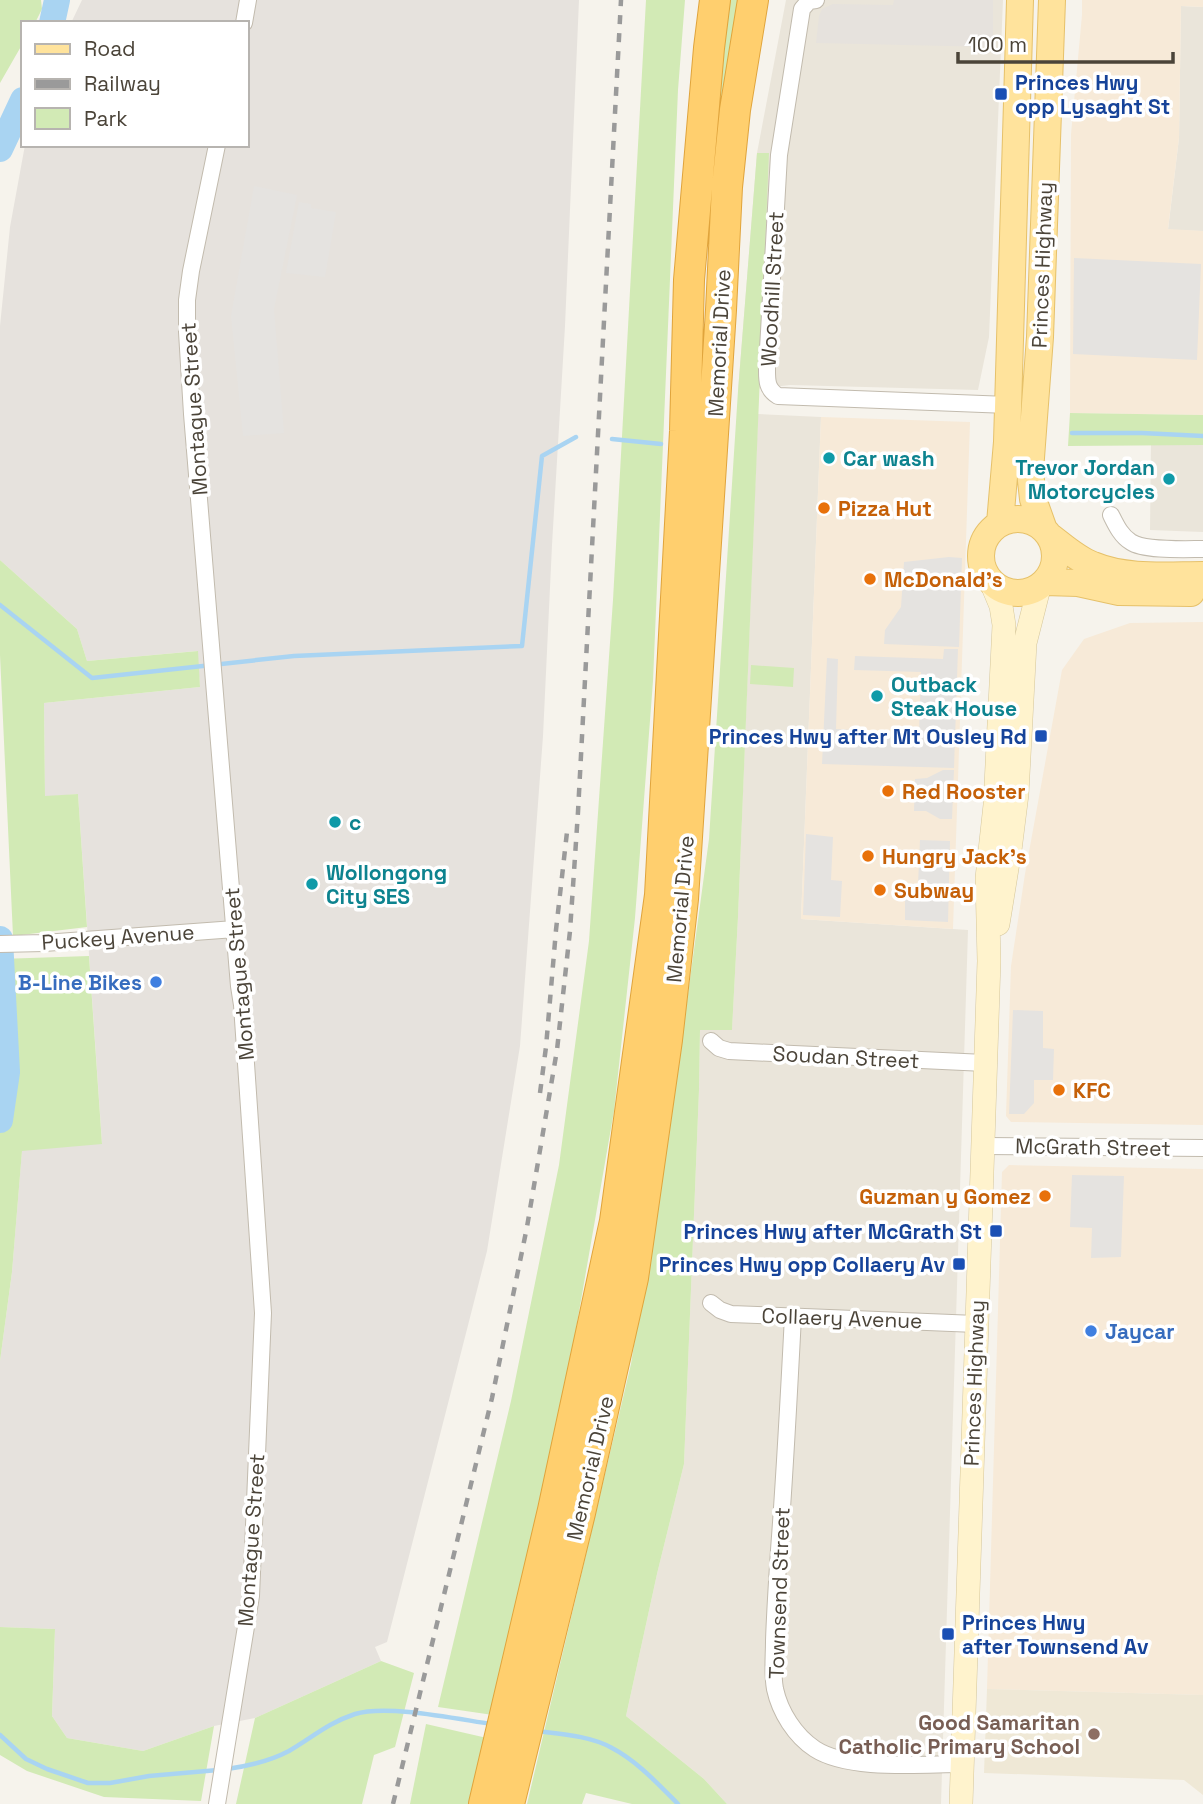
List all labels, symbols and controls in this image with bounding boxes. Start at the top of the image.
legend [21,21,248,147]
scale bar [958,21,1173,65]
text: 100 m [968,31,1027,58]
text: Road [84,35,136,62]
place label: Princes Hwy opp Lysaght St [1015,69,1170,120]
text: Railway [84,70,161,97]
marker: Princes Hwy opp Lysaght St [993,86,1009,102]
text: Park [84,105,128,132]
street label: Princes Highway [1026,181,1058,349]
street label: Woodhill Street [754,211,790,367]
street label: Memorial Drive [702,269,736,417]
street label: Montague Street [174,322,214,496]
place label: Car wash [843,445,935,472]
marker: Car wash [821,450,837,466]
place label: Trevor Jordan Motorcycles [1015,454,1155,505]
marker: Trevor Jordan Motorcycles [1161,471,1177,487]
place label: Pizza Hut [838,495,932,522]
marker: Pizza Hut [816,500,832,516]
place label: McDonald's [884,566,1003,593]
marker: McDonald's [862,571,878,587]
place label: Outback Steak House [891,671,1017,722]
marker: Outback Steak House [869,688,885,704]
place label: Princes Hwy after Mt Ousley Rd [709,723,1027,750]
marker: Princes Hwy after Mt Ousley Rd [1033,728,1049,744]
place label: Red Rooster [902,778,1026,805]
marker: Red Rooster [880,783,896,799]
place label: c [349,809,361,836]
marker: c [327,814,343,830]
street label: Memorial Drive [660,834,700,984]
place label: Hungry Jack's [882,843,1027,870]
marker: Hungry Jack's [860,848,876,864]
place label: Wollongong City SES [326,859,447,910]
marker: Wollongong City SES [304,876,320,892]
place label: Subway [894,877,974,904]
marker: Subway [872,882,888,898]
street label: Montague Street [218,886,260,1062]
street label: Puckey Avenue [41,918,195,956]
place label: B-Line Bikes [18,969,142,996]
marker: B-Line Bikes [148,974,164,990]
street label: Soudan Street [772,1040,920,1074]
place label: KFC [1073,1077,1111,1104]
marker: KFC [1051,1082,1067,1098]
street label: McGrath Street [1015,1132,1171,1162]
place label: Guzman y Gomez [859,1183,1031,1210]
marker: Guzman y Gomez [1037,1188,1053,1204]
place label: Princes Hwy after McGrath St [684,1218,982,1245]
marker: Princes Hwy after McGrath St [988,1223,1004,1239]
place label: Princes Hwy opp Collaery Av [659,1251,945,1278]
marker: Princes Hwy opp Collaery Av [951,1256,967,1272]
street label: Princes Highway [958,1299,990,1467]
street label: Collaery Avenue [761,1302,923,1334]
place label: Jaycar [1105,1318,1175,1345]
marker: Jaycar [1083,1323,1099,1339]
street label: Memorial Drive [560,1393,620,1543]
street label: Montague Street [231,1453,271,1627]
street label: Townsend Street [763,1506,795,1680]
place label: Princes Hwy after Townsend Av [962,1609,1149,1660]
marker: Princes Hwy after Townsend Av [940,1626,956,1642]
place label: Good Samaritan Catholic Primary School [838,1709,1080,1760]
marker: Good Samaritan Catholic Primary School [1086,1726,1102,1742]

